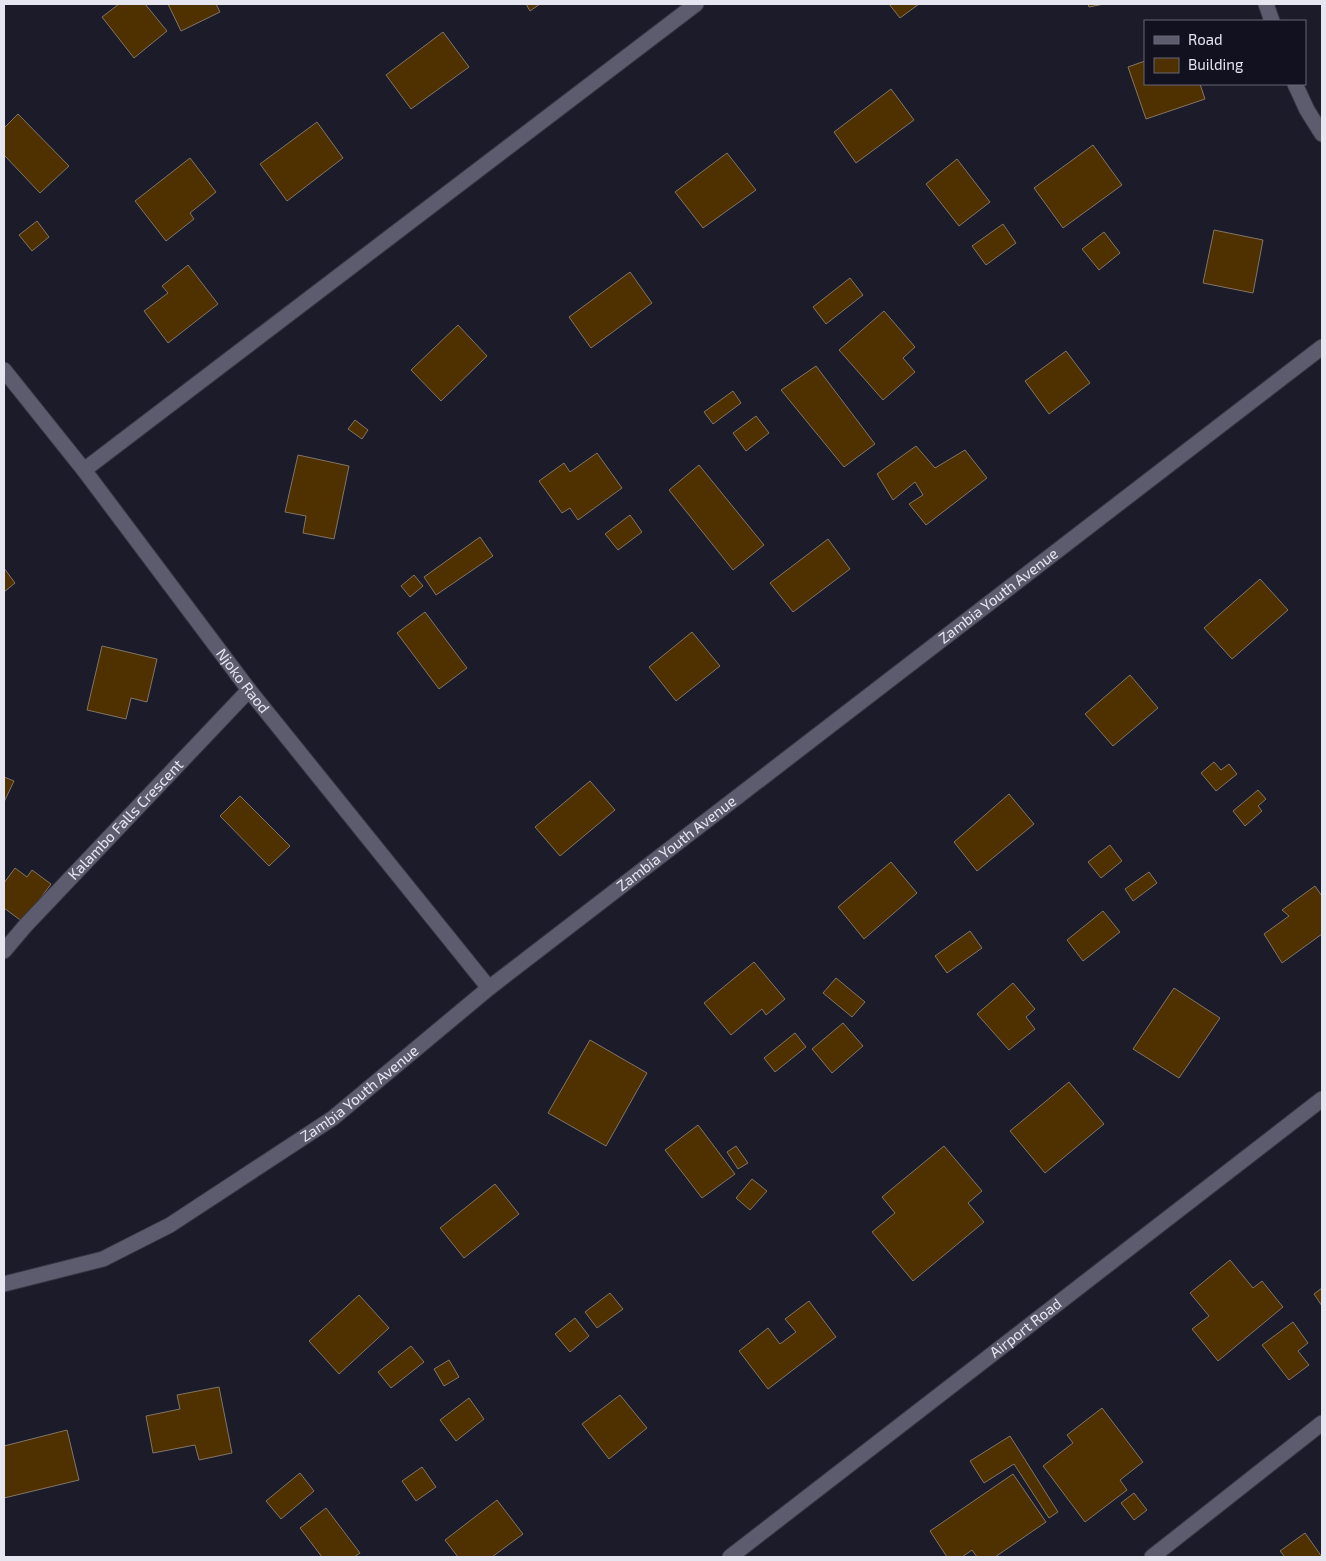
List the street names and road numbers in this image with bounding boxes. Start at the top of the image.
street label: Zambia Youth Avenue [934,544,1061,647]
street label: Njoko Raod [213,644,274,716]
street label: Kalambo Falls Crescent [64,755,187,883]
street label: Zambia Youth Avenue [613,791,739,894]
street label: Zambia Youth Avenue [296,1041,422,1145]
street label: Airport Road [986,1294,1065,1361]

